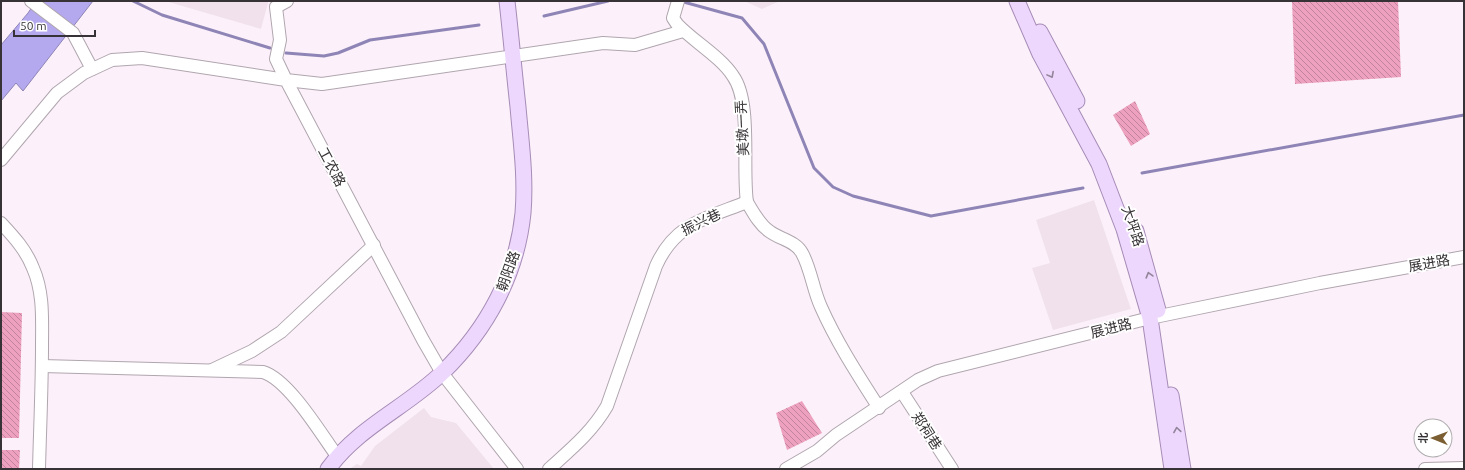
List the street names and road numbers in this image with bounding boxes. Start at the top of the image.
street label: 美墩一弄 [733,100,751,156]
street label: 工农路 [315,145,349,189]
street label: 大坪路 [1119,204,1147,248]
street label: 振兴巷 [679,206,723,238]
street label: 朝阳路 [493,249,523,293]
street label: 展进路 [1407,251,1451,275]
street label: 展进路 [1089,315,1133,341]
street label: 郑祠巷 [909,409,945,453]

